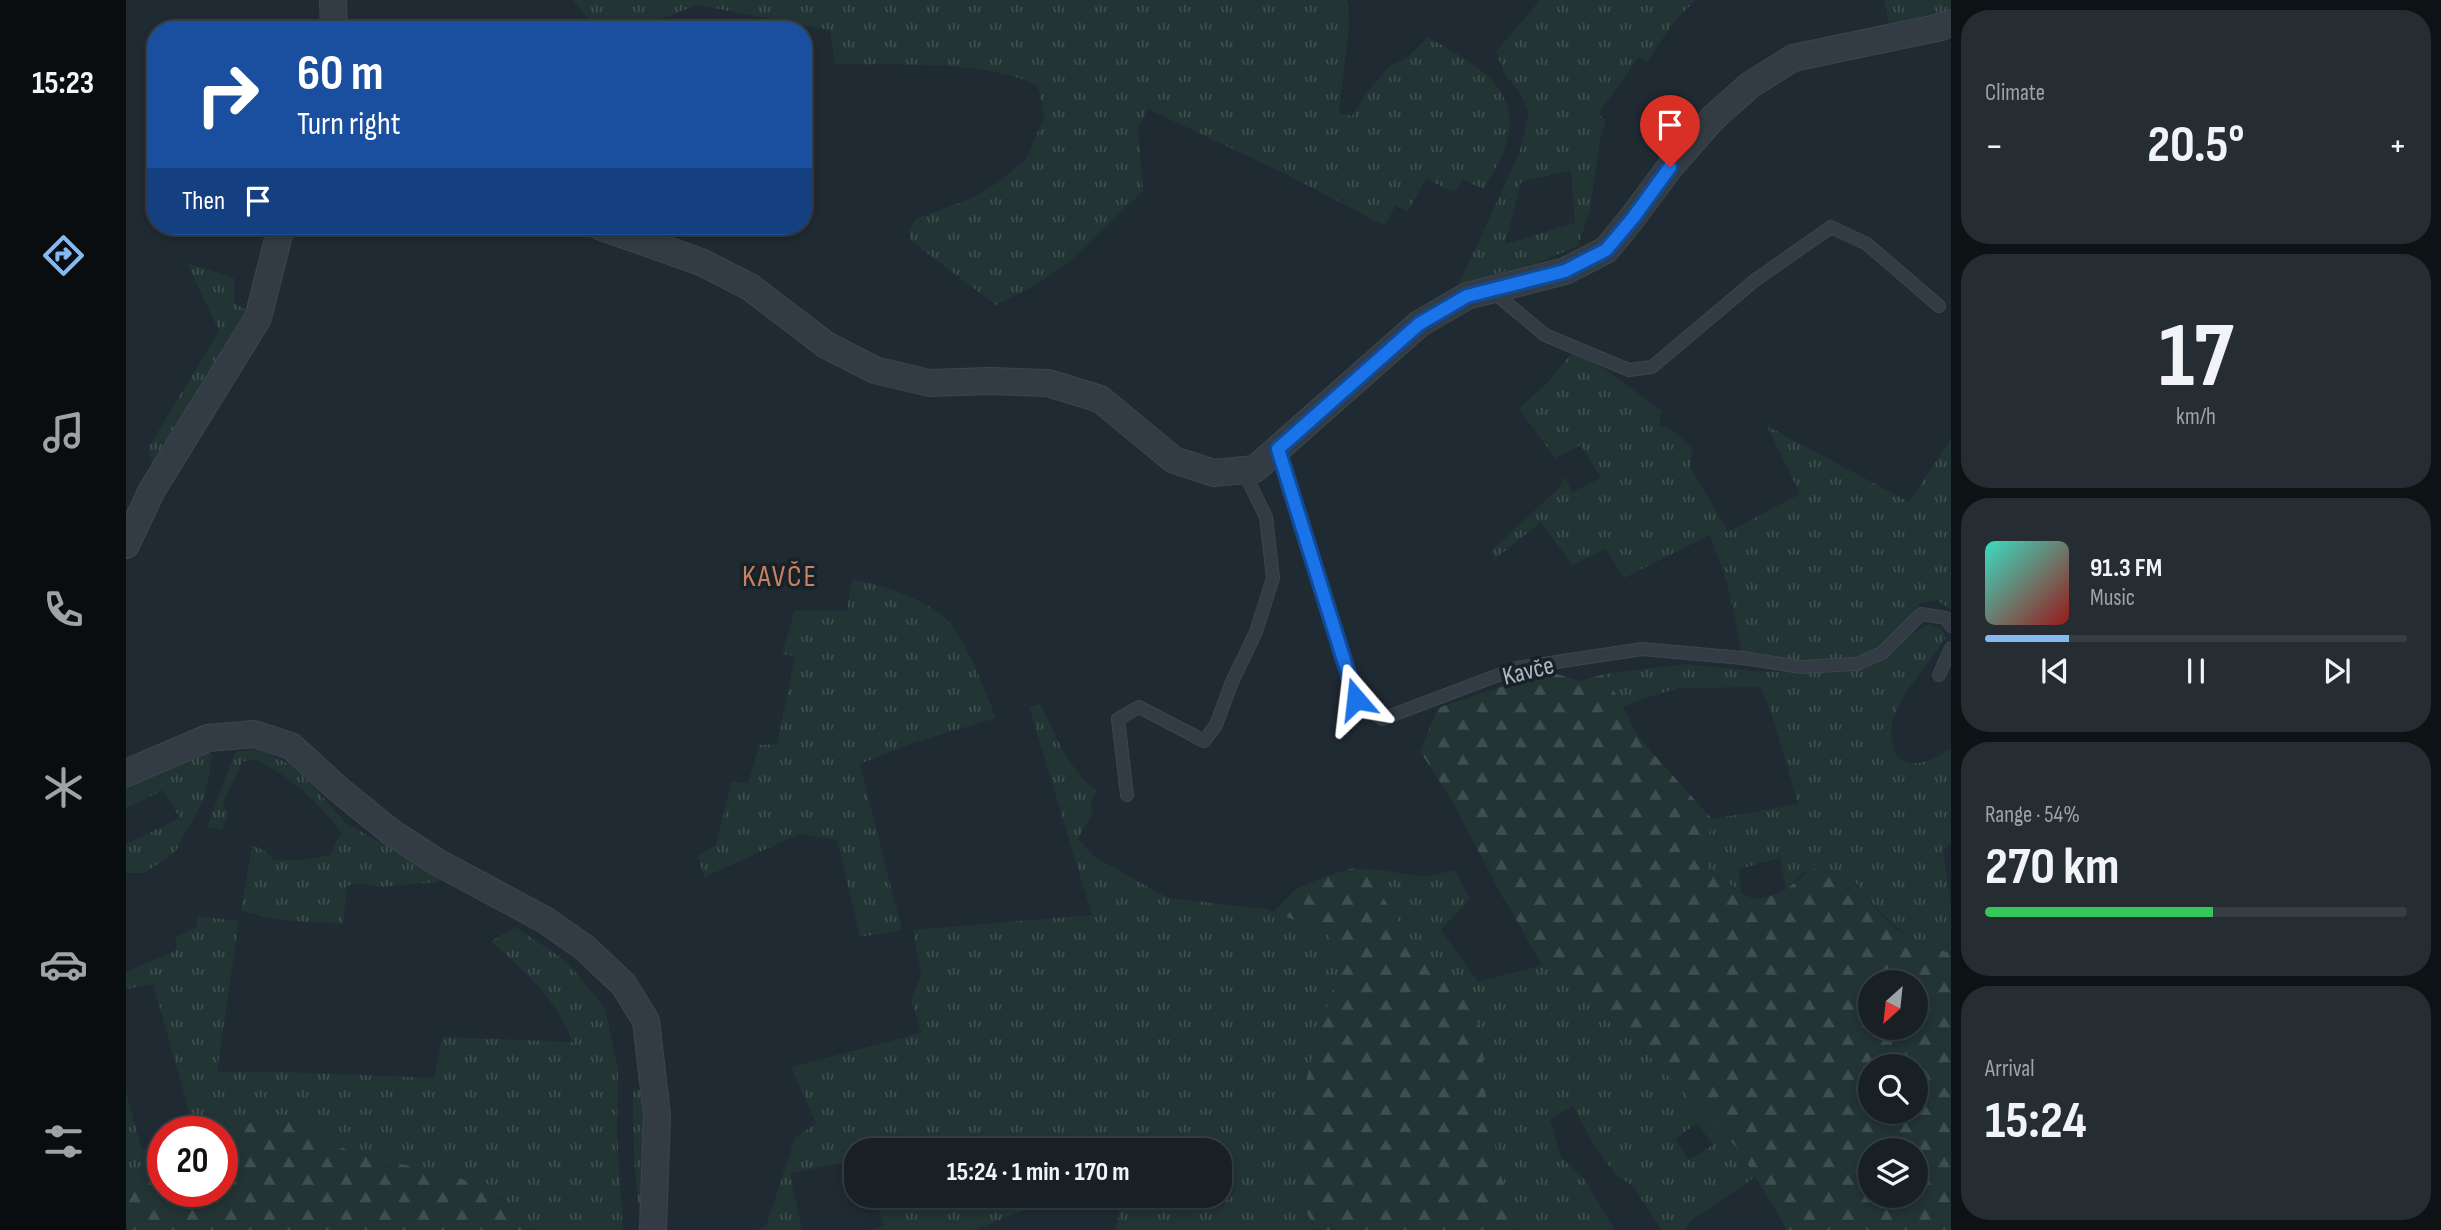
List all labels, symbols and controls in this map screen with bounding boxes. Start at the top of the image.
text: 60 m [297,45,384,104]
icon: right [182,49,273,140]
text: 15:23 [32,64,94,103]
text: Climate [1985,79,2045,107]
pin [1640,95,1700,167]
text: Turn right [297,105,401,144]
icon: arrive [1651,106,1689,144]
text: 20.5° [2147,114,2245,177]
text: − [1985,124,2004,169]
text: + [2388,124,2407,169]
icon: arrive [239,182,277,220]
text: Then [182,186,225,217]
icon: directions [39,231,88,280]
text: 17 [2159,303,2233,412]
text: km/h [2176,403,2216,431]
icon: music [39,408,88,457]
text: 91.3 FM [2090,553,2162,584]
district label: KAVČE [742,559,818,595]
text: Music [2090,584,2135,612]
icon: phone [39,585,88,634]
street label: Kavče [1499,650,1557,693]
icon: previous [2036,652,2074,690]
icon: pause [2177,652,2215,690]
icon: next [2318,652,2356,690]
position arrow [1319,662,1393,736]
icon: climate [39,763,88,812]
text: Range · 54% [1985,801,2080,829]
text: 270 km [1985,836,2120,899]
icon: car [39,940,88,989]
north arrow [1858,970,1928,1040]
map controls [1858,970,1928,1208]
button: search [1858,1054,1928,1124]
text: Arrival [1985,1055,2034,1083]
text: 15:24 [1985,1090,2087,1153]
speed limit sign: 20 [147,1116,238,1207]
icon: filters [39,1117,88,1166]
button: layers [1858,1138,1928,1208]
text: 15:24 · 1 min · 170 m [947,1157,1129,1188]

